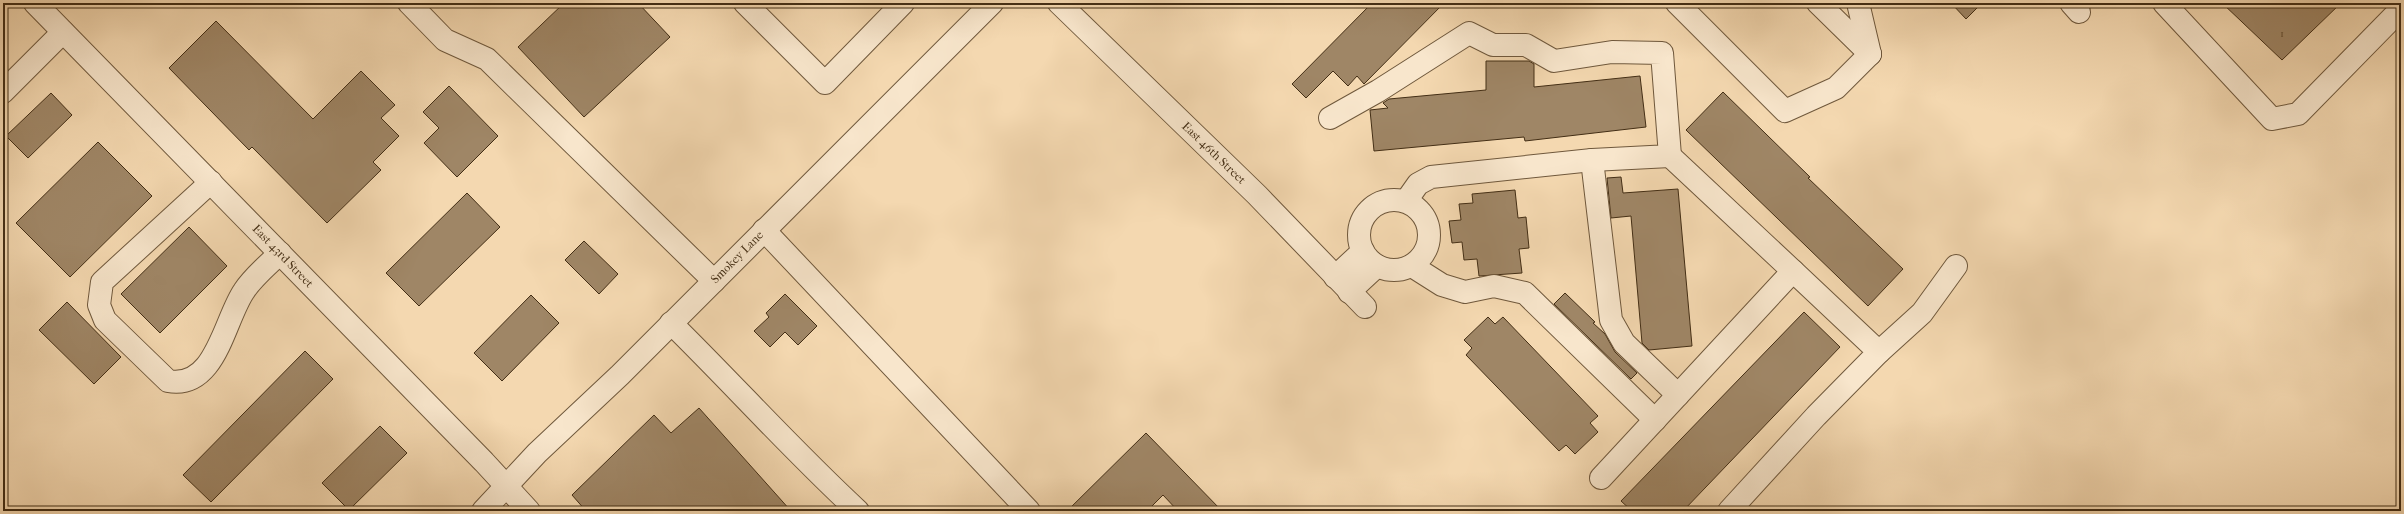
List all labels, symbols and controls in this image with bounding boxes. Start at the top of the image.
house number: 1 [2280,28,2284,40]
street label: East 46th Street [1179,119,1249,187]
street label: East 43rd Street [250,222,317,291]
street label: Smokey Lane [708,228,766,286]

